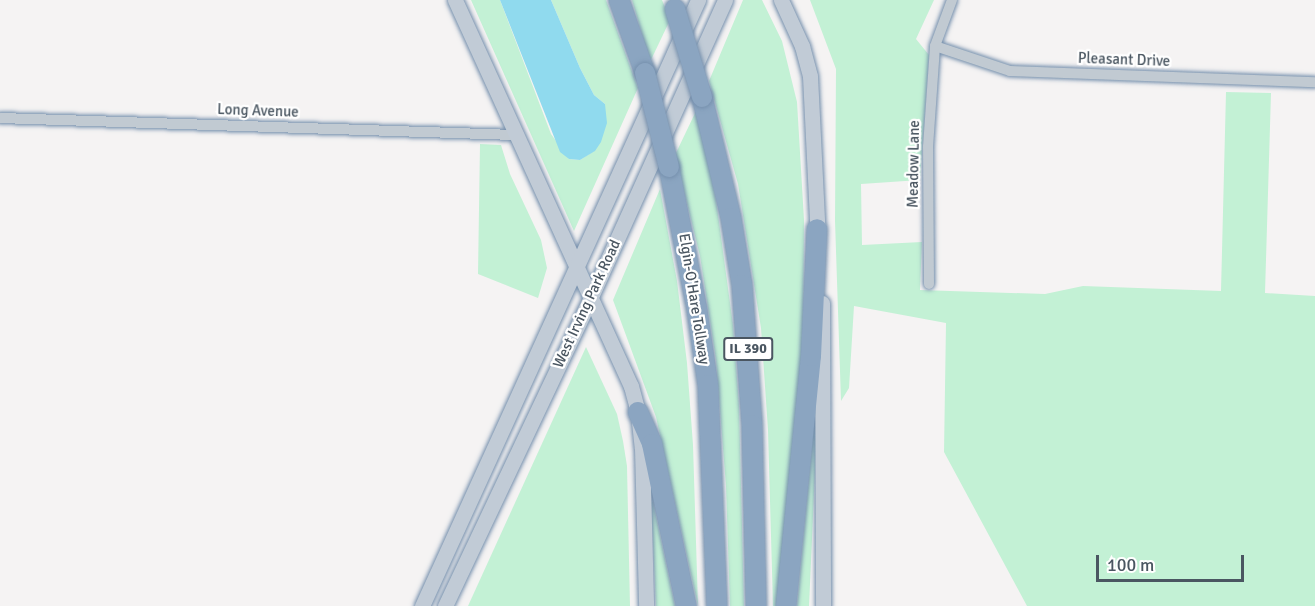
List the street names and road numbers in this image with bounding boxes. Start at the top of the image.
street label: Pleasant Drive [1078,49,1170,71]
street label: Long Avenue [217,101,299,121]
street label: Meadow Lane [904,120,924,208]
street label: Elgin-O'Hare Tollway [675,232,713,366]
street label: West Irving Park Road [549,237,625,371]
road number: IL 390 [722,338,774,360]

